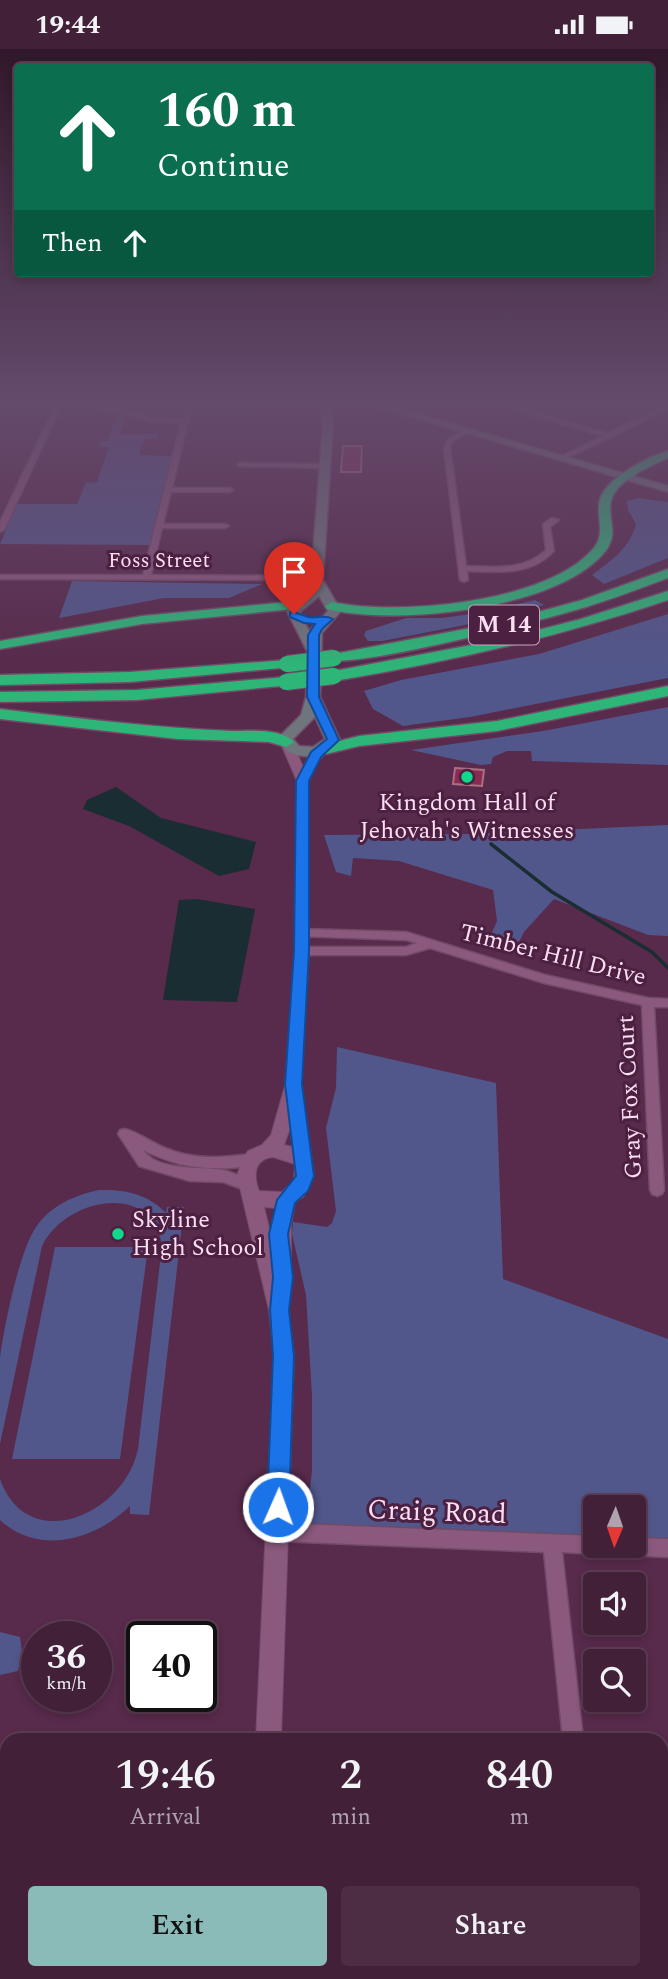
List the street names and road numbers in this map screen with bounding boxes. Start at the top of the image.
street label: Foss Street [108,545,210,577]
road number: M 14 [469,605,539,645]
street label: Timber Hill Drive [456,914,650,996]
street label: Gray Fox Court [608,1014,652,1180]
street label: Craig Road [366,1488,508,1536]

